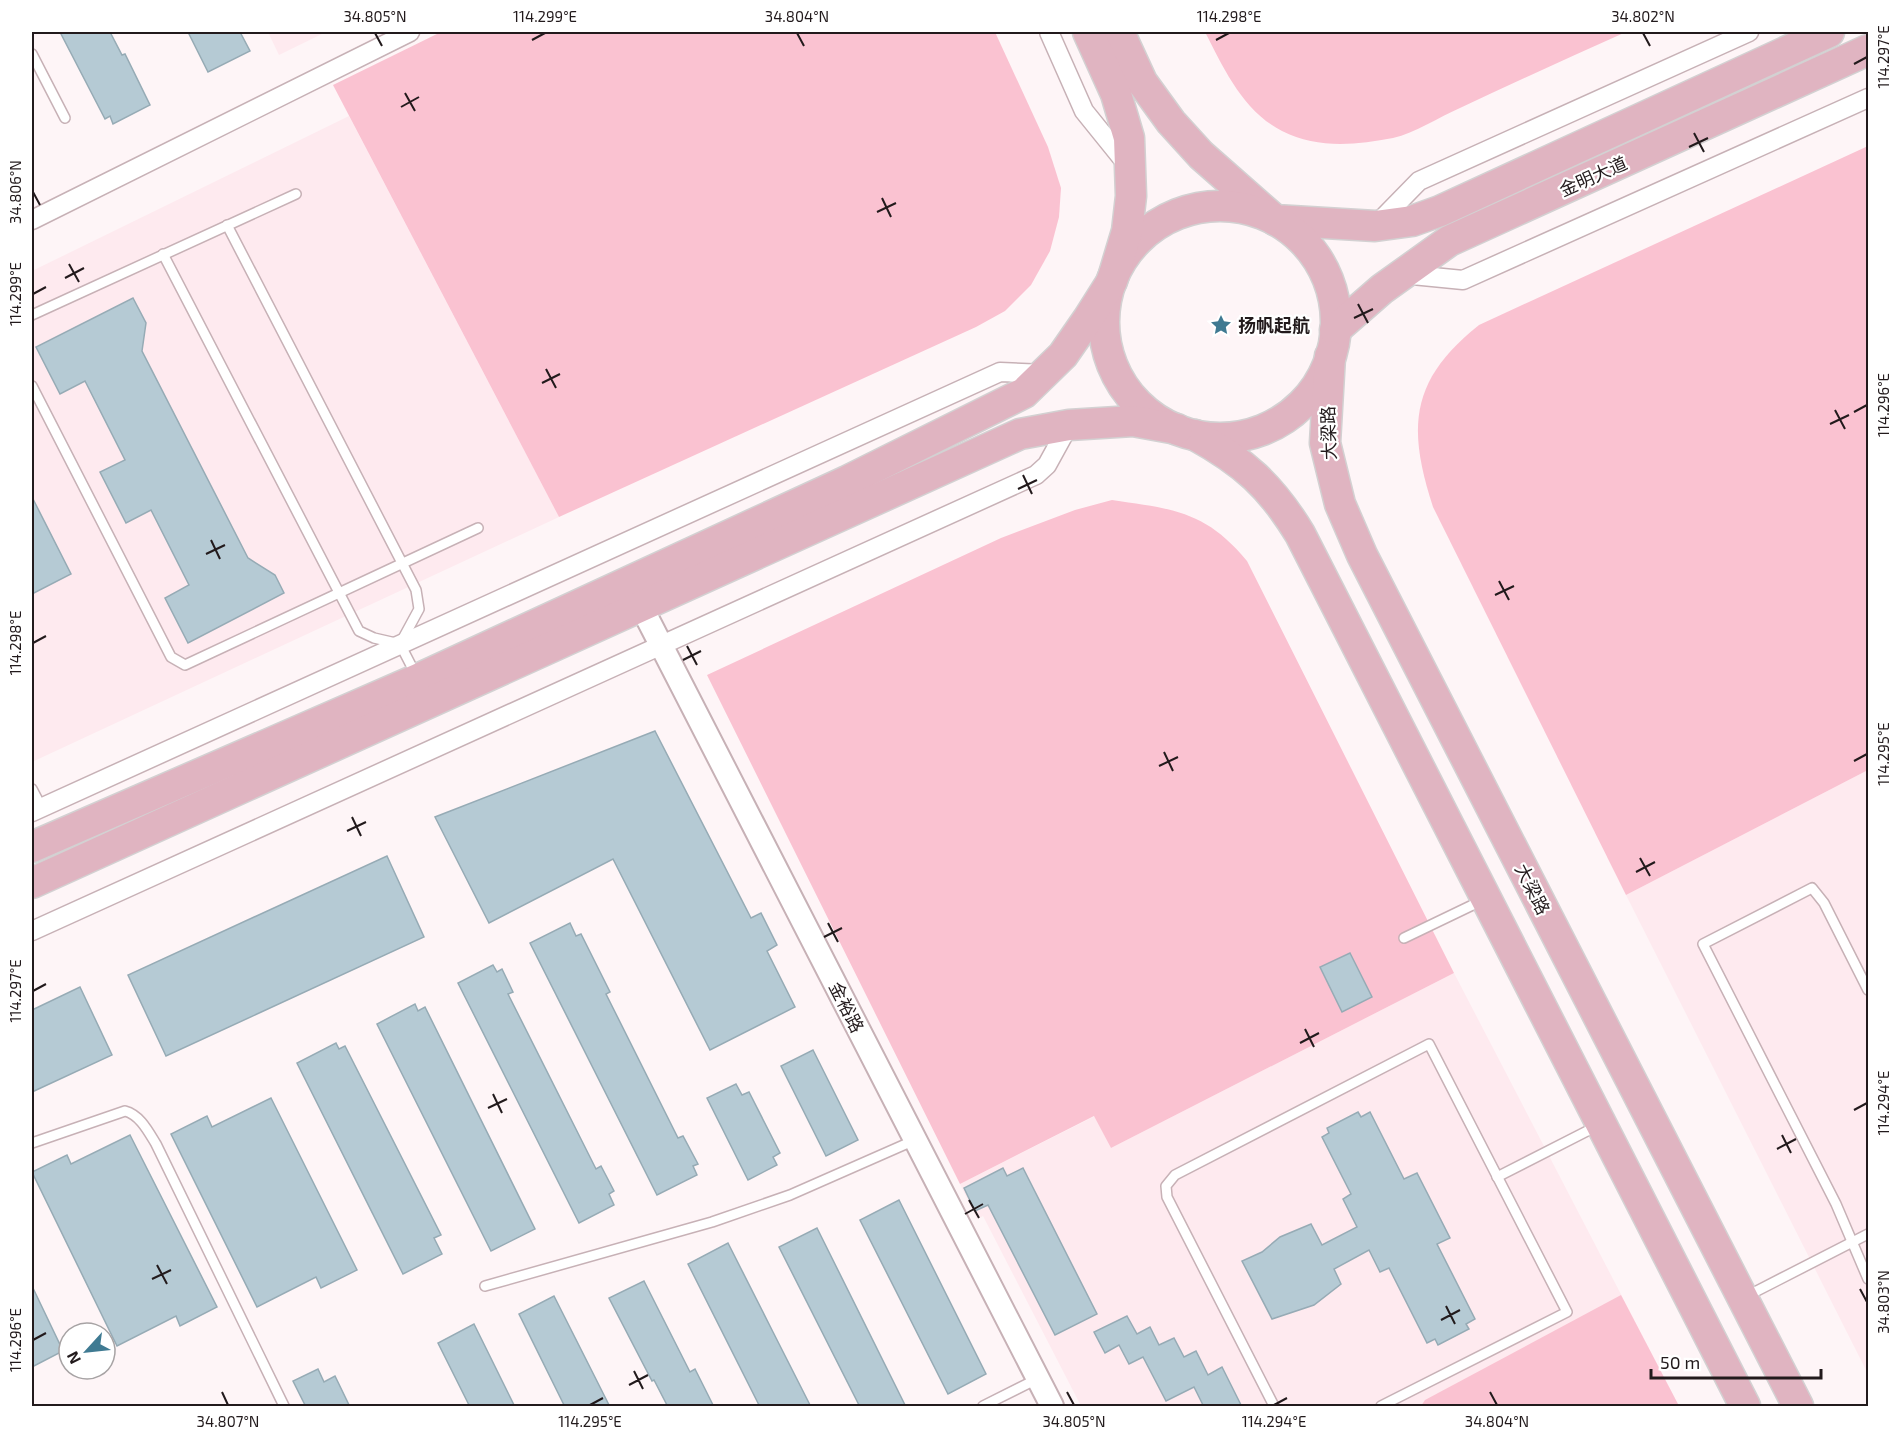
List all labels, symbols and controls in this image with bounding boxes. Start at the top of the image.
text: 34.805°N [343,7,407,25]
text: 114.299°E [513,7,577,25]
text: 34.804°N [765,7,829,25]
text: 114.298°E [1197,7,1261,25]
text: 34.802°N [1611,7,1675,25]
text: 114.297°E [1874,25,1892,89]
street label: 金明大道 [1556,151,1630,201]
text: 34.806°N [6,160,24,224]
text: 114.299°E [6,262,24,326]
place icon: 扬帆起航 [1209,313,1233,337]
place label: 扬帆起航 [1238,314,1310,336]
text: 114.296°E [1874,373,1892,437]
street label: 大梁路 [1316,406,1340,460]
text: 114.298°E [6,611,24,675]
text: 114.295°E [1874,722,1892,786]
street label: 大梁路 [1511,860,1555,918]
text: 114.297°E [6,959,24,1023]
street label: 金裕路 [825,978,869,1036]
text: 114.294°E [1874,1071,1892,1135]
text: 34.803°N [1874,1270,1892,1334]
text: 114.296°E [6,1308,24,1372]
north arrow [57,1321,117,1381]
scale bar [1651,1342,1820,1380]
text: N [62,1349,84,1368]
text: 50 m [1660,1351,1700,1373]
text: 34.807°N [197,1412,259,1430]
text: 114.295°E [558,1412,622,1430]
text: 34.805°N [1042,1412,1106,1430]
text: 114.294°E [1242,1412,1306,1430]
text: 34.804°N [1465,1412,1529,1430]

